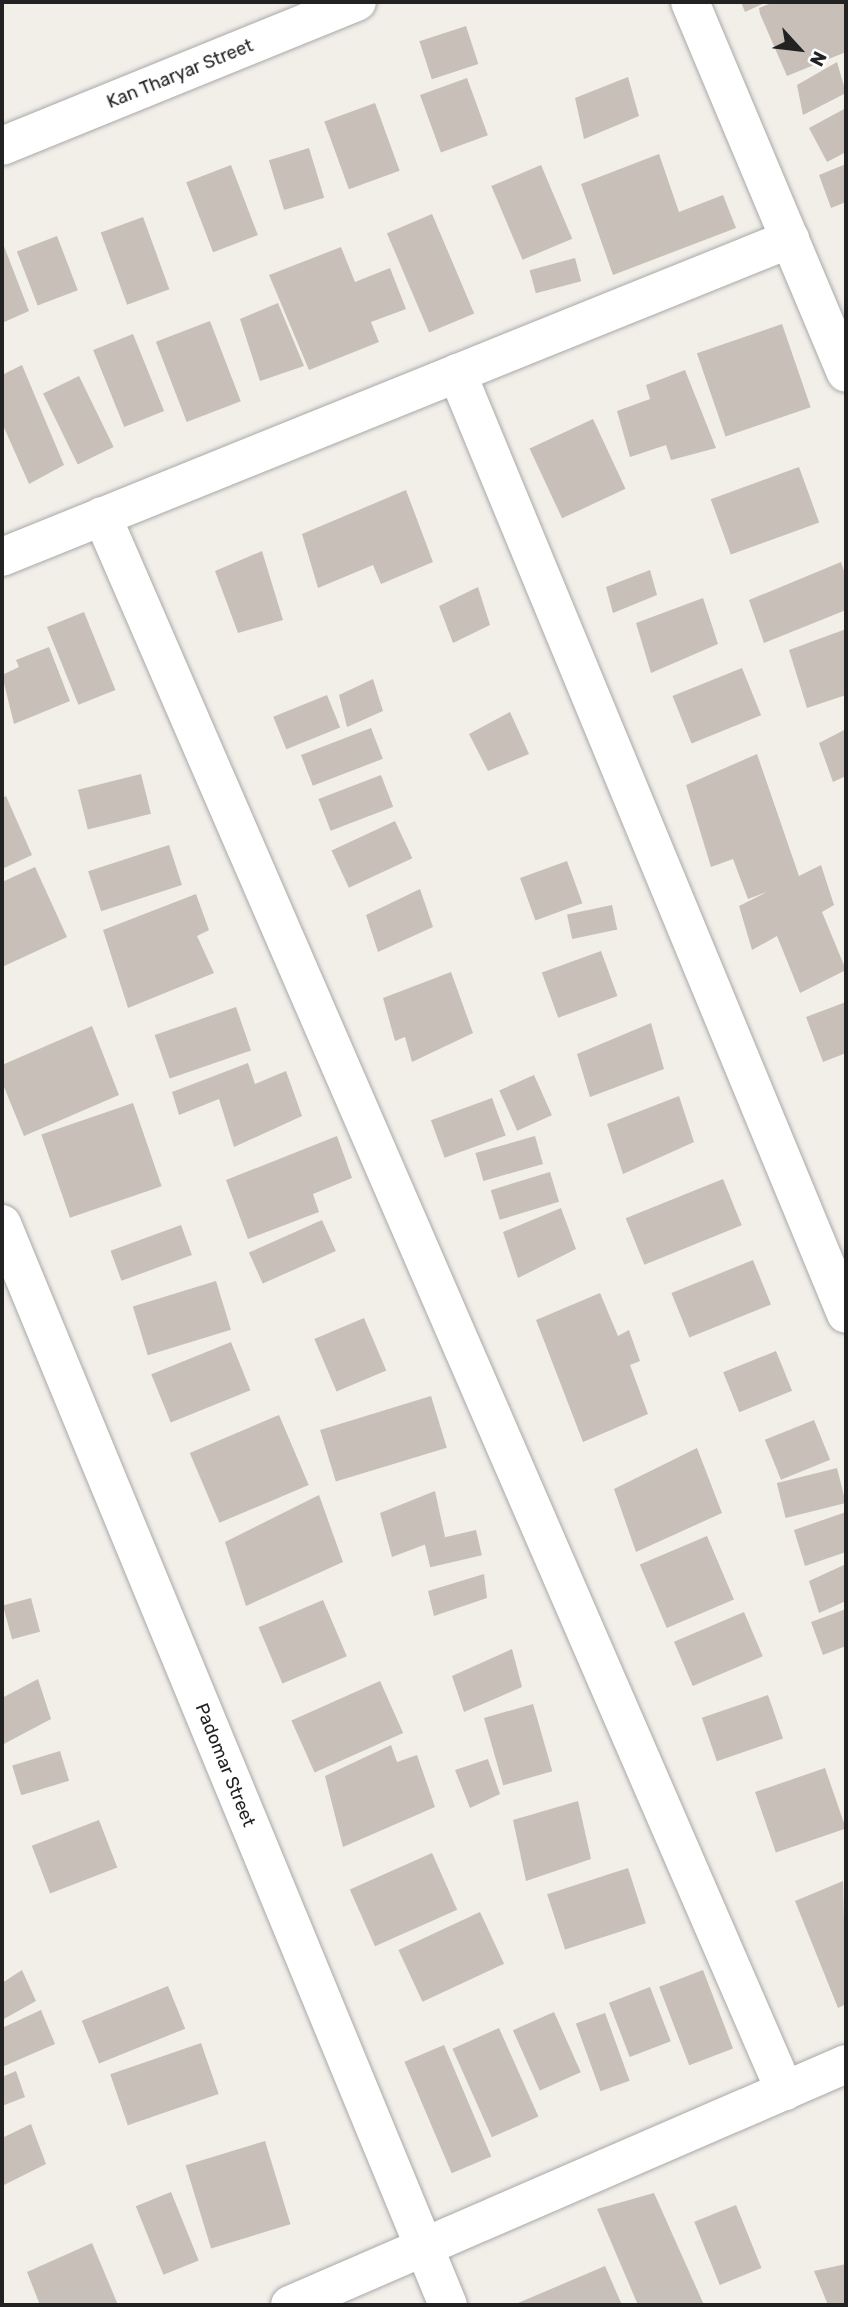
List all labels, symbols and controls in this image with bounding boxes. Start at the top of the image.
north arrow [764,14,834,84]
street label: Kan Tharyar Street [103,35,257,113]
text: N [805,47,832,70]
street label: Padomar Street [190,1700,260,1830]

